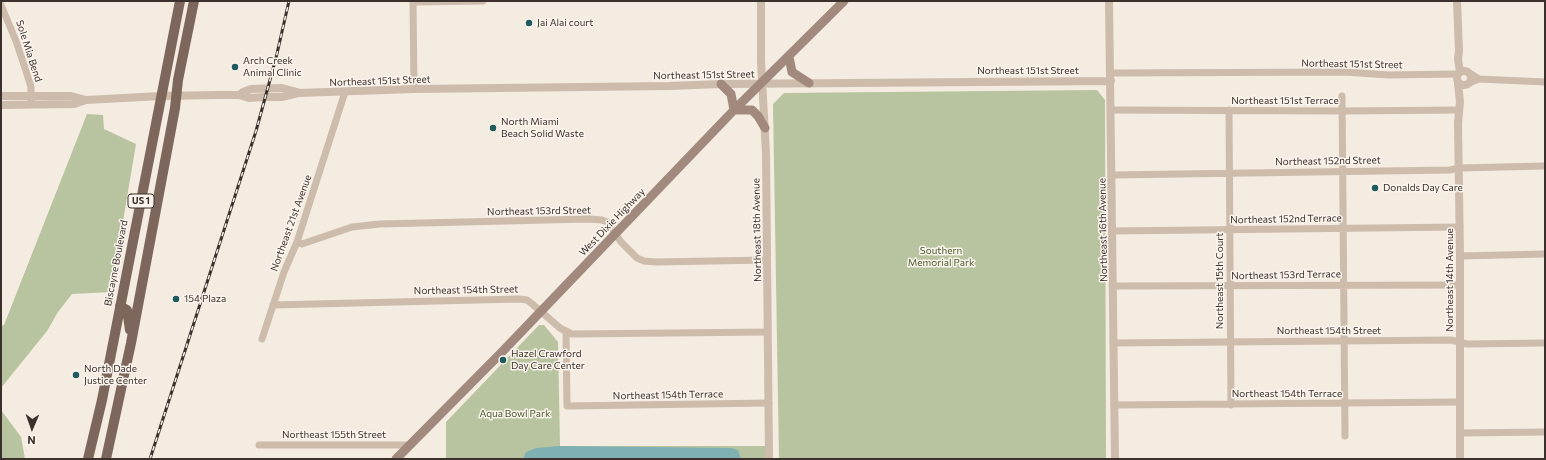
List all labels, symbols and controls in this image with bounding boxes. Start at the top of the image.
place label: Jai Alai court [537,17,593,29]
marker: Jai Alai court [524,18,534,28]
street label: Sole Mia Bend [13,19,45,83]
place label: Arch Creek Animal Clinic [243,55,302,78]
street label: Northeast 151st Street [1301,57,1403,71]
marker: Arch Creek Animal Clinic [230,62,240,72]
street label: Northeast 151st Street [977,65,1079,77]
street label: Northeast 151st Street [653,68,755,82]
street label: Northeast 151st Street [329,73,431,89]
street label: Northeast 151st Terrace [1231,95,1339,107]
place label: North Miami Beach Solid Waste [501,116,584,140]
marker: North Miami Beach Solid Waste [488,123,498,133]
street label: Northeast 152nd Street [1275,154,1381,168]
street label: Northeast 21st Avenue [268,173,314,273]
street label: Northeast 18th Avenue [750,178,764,282]
street label: Northeast 16th Avenue [1096,178,1110,282]
place label: Donalds Day Care [1383,182,1463,194]
marker: Donalds Day Care [1370,183,1380,193]
street label: West Dixie Highway [577,186,647,258]
road number: US 1 [128,194,154,208]
street label: Northeast 153rd Street [487,204,591,218]
street label: Northeast 152nd Terrace [1230,212,1342,226]
street label: Biscayne Boulevard [102,219,130,307]
street label: Northeast 14th Avenue [1444,228,1456,332]
street label: Northeast 15th Court [1214,233,1226,329]
park label: Southern Memorial Park [908,245,974,268]
street label: Northeast 153rd Terrace [1231,268,1341,282]
street label: Northeast 154th Street [414,283,518,297]
place label: 154 Plaza [184,293,226,305]
marker: 154 Plaza [171,294,181,304]
street label: Northeast 154th Street [1277,325,1381,337]
place label: Hazel Crawford Day Care Center [511,348,585,372]
marker: Hazel Crawford Day Care Center [498,355,508,365]
place label: North Dade Justice Center [84,363,147,386]
marker: North Dade Justice Center [71,370,81,380]
street label: Northeast 154th Terrace [613,388,723,402]
street label: Northeast 154th Terrace [1232,388,1342,400]
north arrow [12,408,52,448]
park label: Aqua Bowl Park [480,408,550,420]
street label: Northeast 155th Street [282,429,386,441]
text: N [27,434,36,447]

